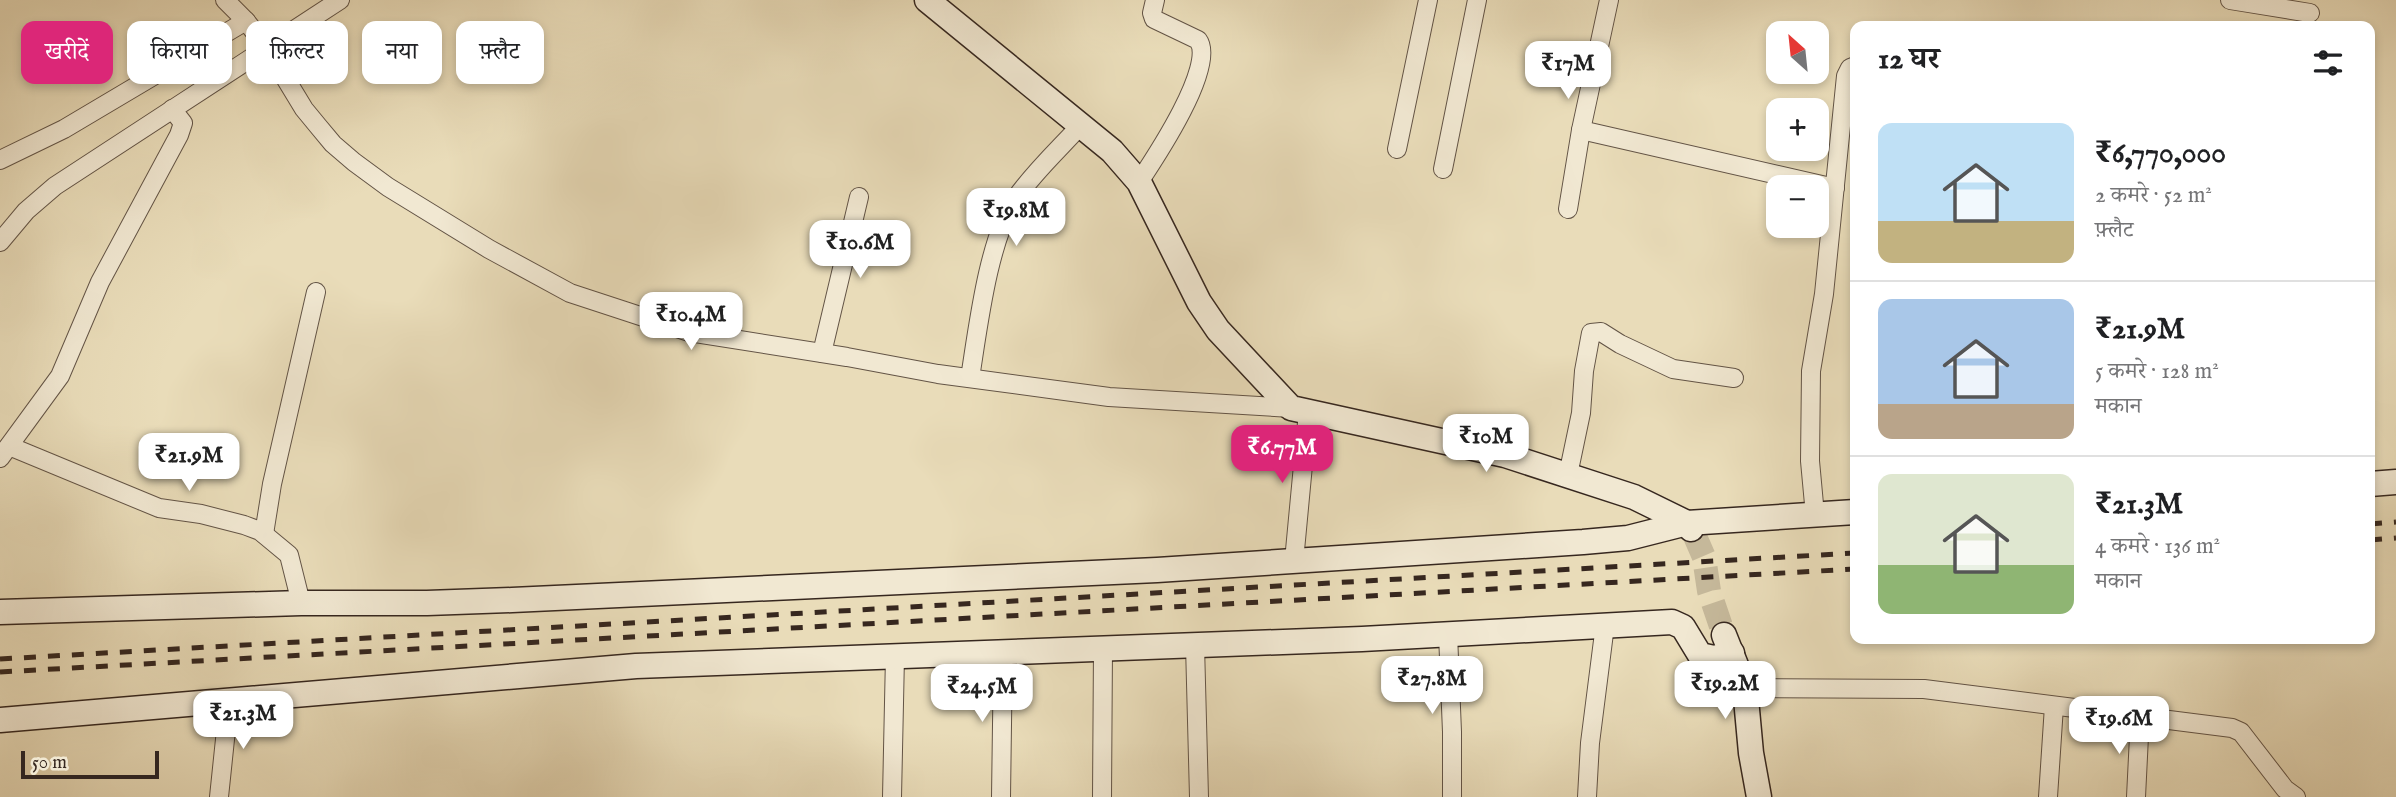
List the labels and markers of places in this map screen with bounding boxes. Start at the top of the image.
pin: ₹17M [1527,42,1609,101]
pin: ₹19.8M [959,188,1073,248]
pin: ₹10.6M [803,220,917,280]
pin: ₹10.4M [634,292,748,352]
pin: ₹10M [1445,414,1527,474]
pin: ₹6.77M [1225,426,1339,485]
pin: ₹21.9M [132,434,246,493]
pin: ₹27.8M [1375,656,1489,716]
pin: ₹19.2M [1668,662,1782,721]
pin: ₹24.5M [925,664,1039,724]
pin: ₹21.3M [186,692,300,751]
pin: ₹19.6M [2062,696,2176,756]

